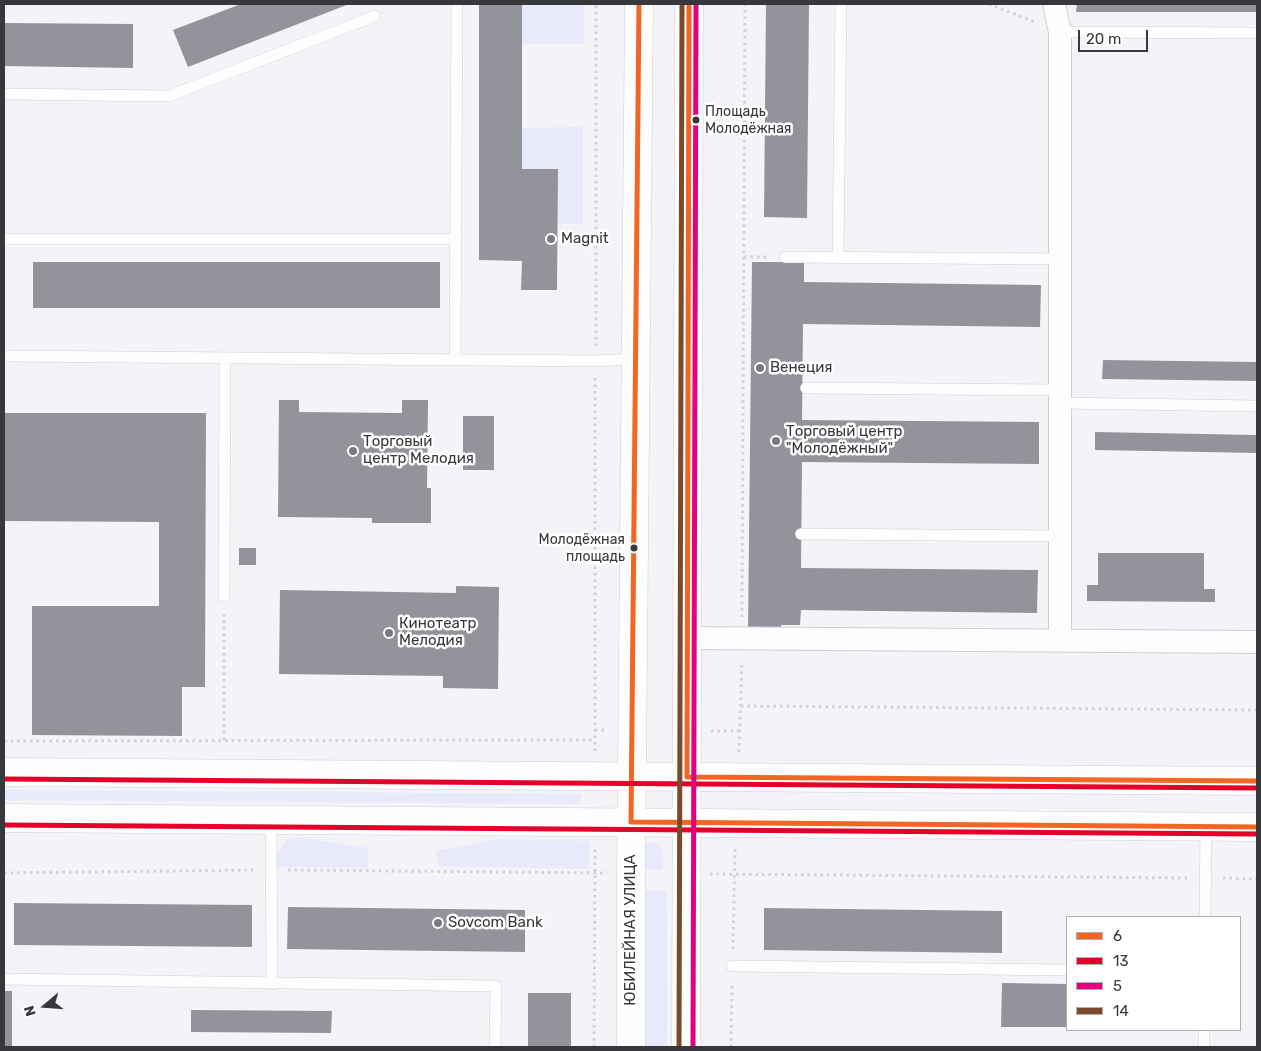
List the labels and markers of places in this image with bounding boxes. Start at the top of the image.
place label: Площадь Молодёжная [705,104,791,136]
marker: Площадь Молодёжная [691,115,701,125]
place label: Magnit [561,230,609,248]
marker: Magnit [545,233,557,245]
place label: Венеция [770,359,833,377]
marker: Венеция [754,362,766,374]
place label: Торговый центр "Молодёжный" [786,423,902,458]
place label: Торговый центр Мелодия [363,433,474,468]
marker: Торговый центр "Молодёжный" [770,435,782,447]
marker: Торговый центр Мелодия [347,445,359,457]
place label: Молодёжная площадь [539,532,625,564]
marker: Молодёжная площадь [629,543,639,553]
place label: Кинотеатр Мелодия [399,615,476,650]
marker: Кинотеатр Мелодия [383,627,395,639]
place label: Sovcom Bank [448,914,543,932]
marker: Sovcom Bank [432,917,444,929]

